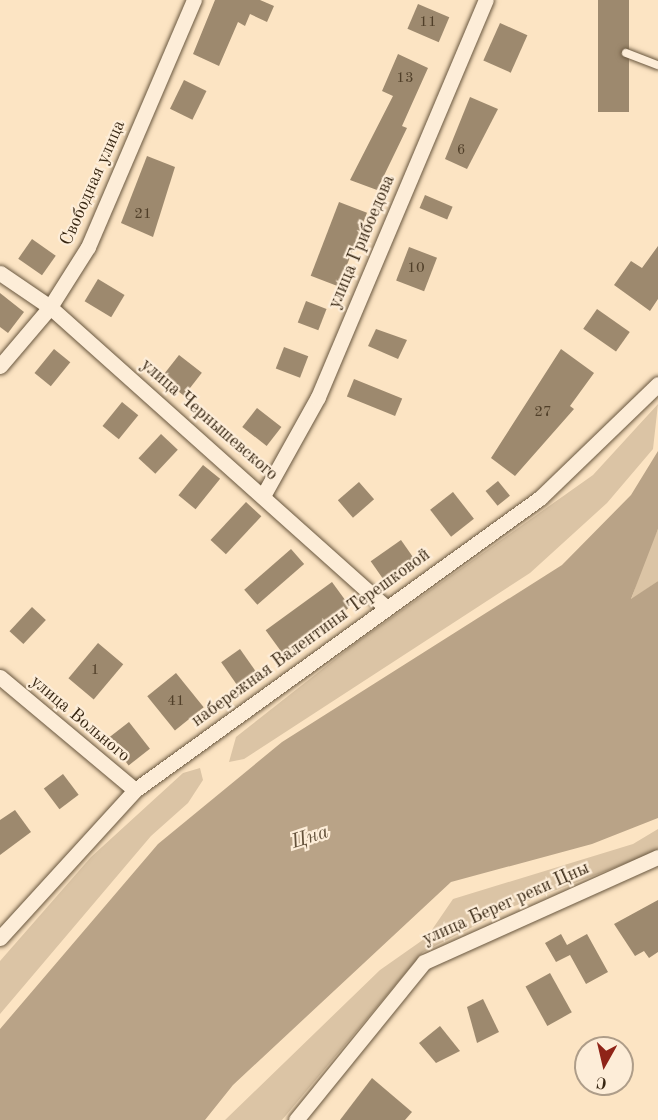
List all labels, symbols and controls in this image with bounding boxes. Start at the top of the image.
house number: 11 [419,14,437,32]
house number: 13 [396,70,414,88]
street label: Свободная улица [56,117,130,249]
house number: 6 [457,142,465,160]
street label: улица Грибоедова [324,172,400,312]
house number: 21 [134,206,152,224]
house number: 10 [407,260,425,278]
street label: улица Чернышевского [136,354,282,486]
house number: 27 [534,404,552,422]
street label: набережная Валентины Терешковой [188,544,434,732]
house number: 1 [91,662,99,680]
street label: улица Вольного [26,671,134,767]
house number: 41 [167,693,185,711]
water label: Цна [288,821,332,855]
street label: улица Берег реки Цны [419,858,593,950]
north arrow [574,1036,634,1096]
text: С [595,1073,608,1091]

